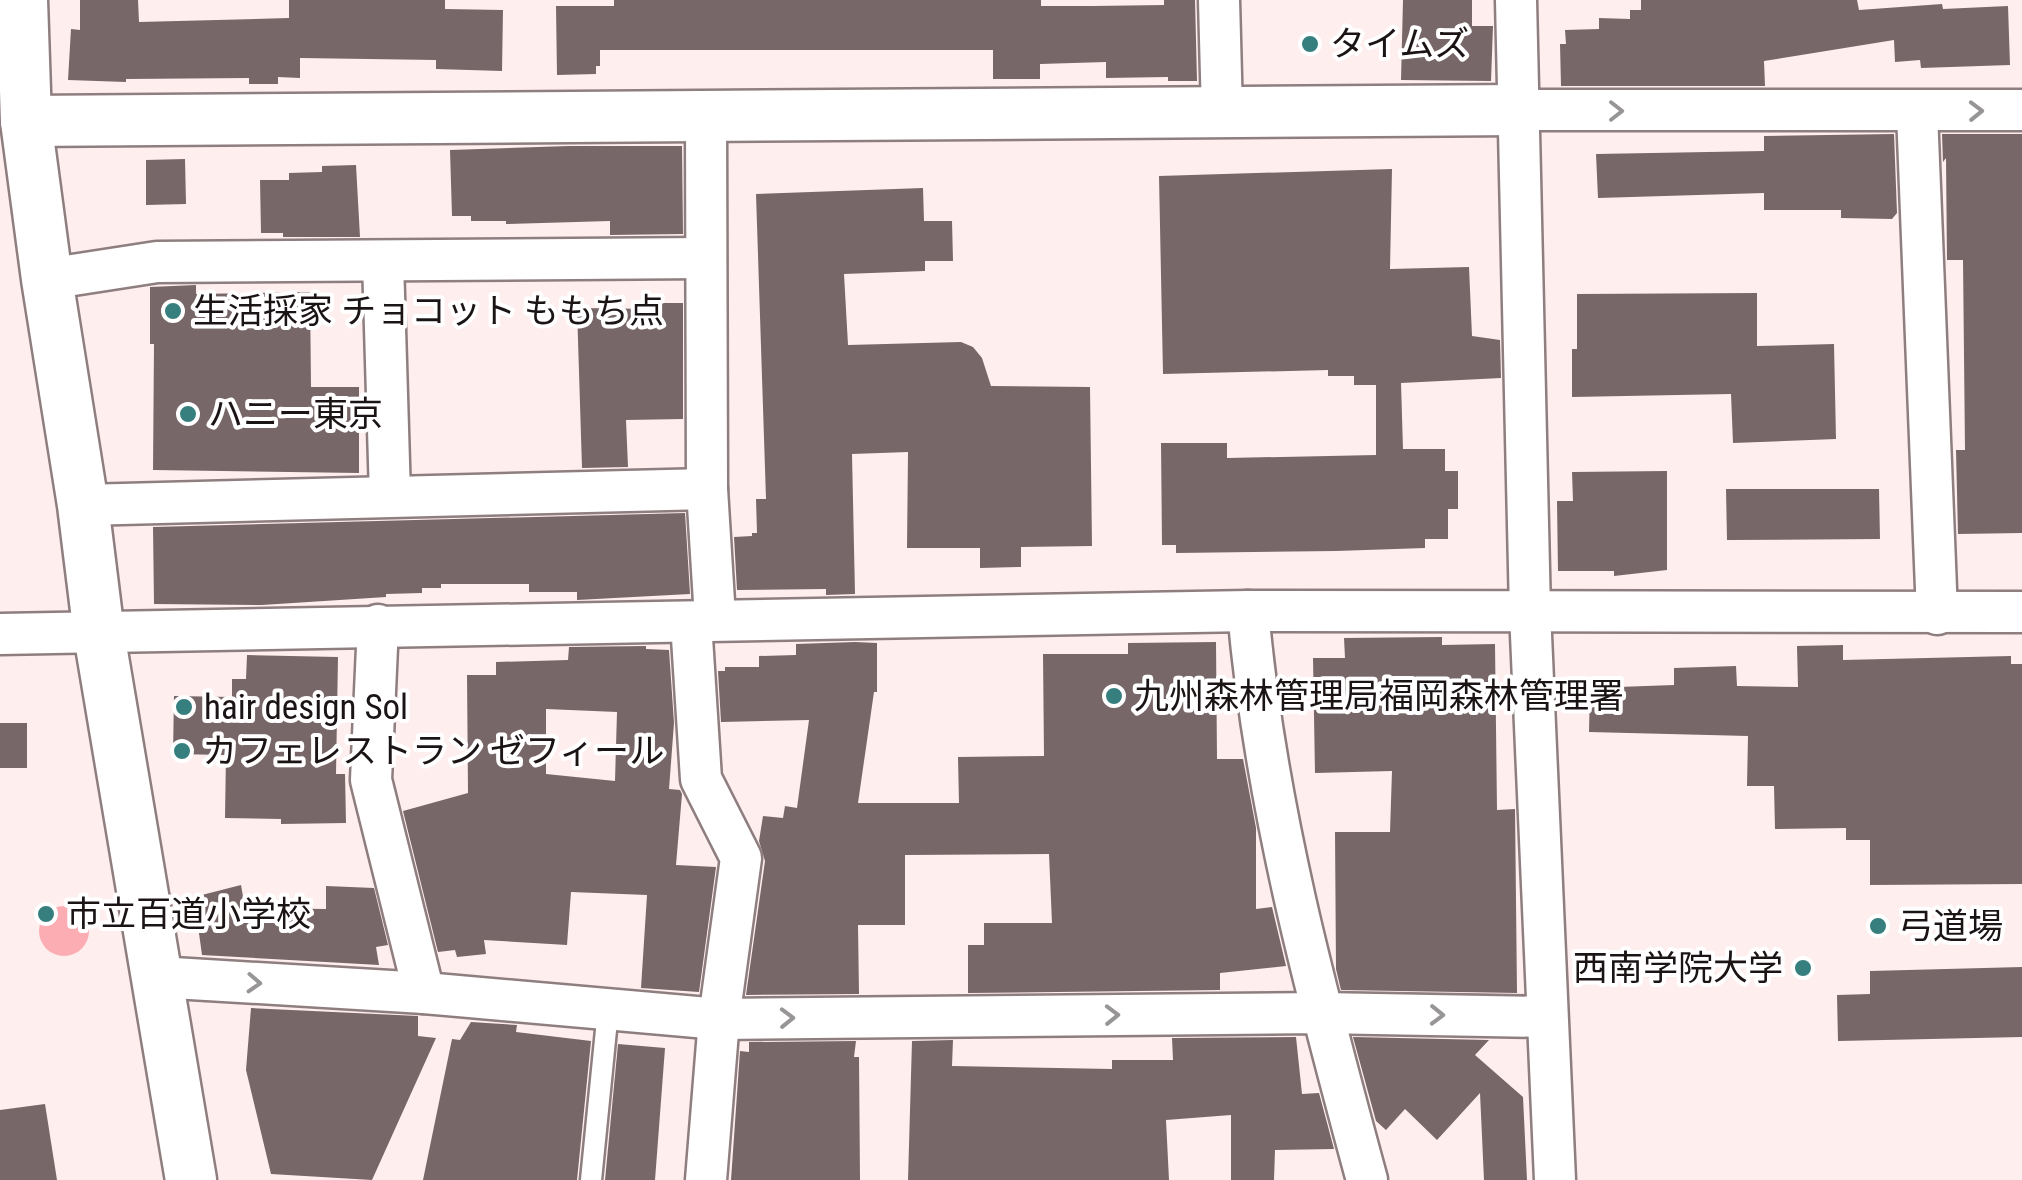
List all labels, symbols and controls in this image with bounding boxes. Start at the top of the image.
place label: タイムズ [1330,24,1469,65]
marker: タイムズ [1299,33,1321,55]
one-way arrow [1610,100,1625,122]
one-way arrow [1970,100,1985,122]
place label: 生活採家 チョコット ももち点 [193,291,664,332]
marker: 生活採家 チョコット ももち点 [162,300,184,322]
place label: ハニー東京 [208,394,383,435]
marker: ハニー東京 [177,403,199,425]
place label: 九州森林管理局福岡森林管理署 [1134,676,1624,717]
marker: 九州森林管理局福岡森林管理署 [1103,685,1125,707]
place label: hair design Sol [204,687,408,728]
marker: hair design Sol [173,696,195,718]
place label: カフェレストラン ゼフィール [202,731,664,772]
marker: カフェレストラン ゼフィール [171,740,193,762]
place label: 市立百道小学校 [66,894,311,935]
marker: 市立百道小学校 [35,903,57,925]
place label: 弓道場 [1898,906,2003,947]
marker: 弓道場 [1867,915,1889,937]
place label: 西南学院大学 [1573,948,1783,989]
marker: 西南学院大学 [1792,957,1814,979]
one-way arrow [246,972,262,993]
one-way arrow [1106,1004,1121,1026]
one-way arrow [1430,1004,1446,1025]
one-way arrow [780,1008,796,1029]

